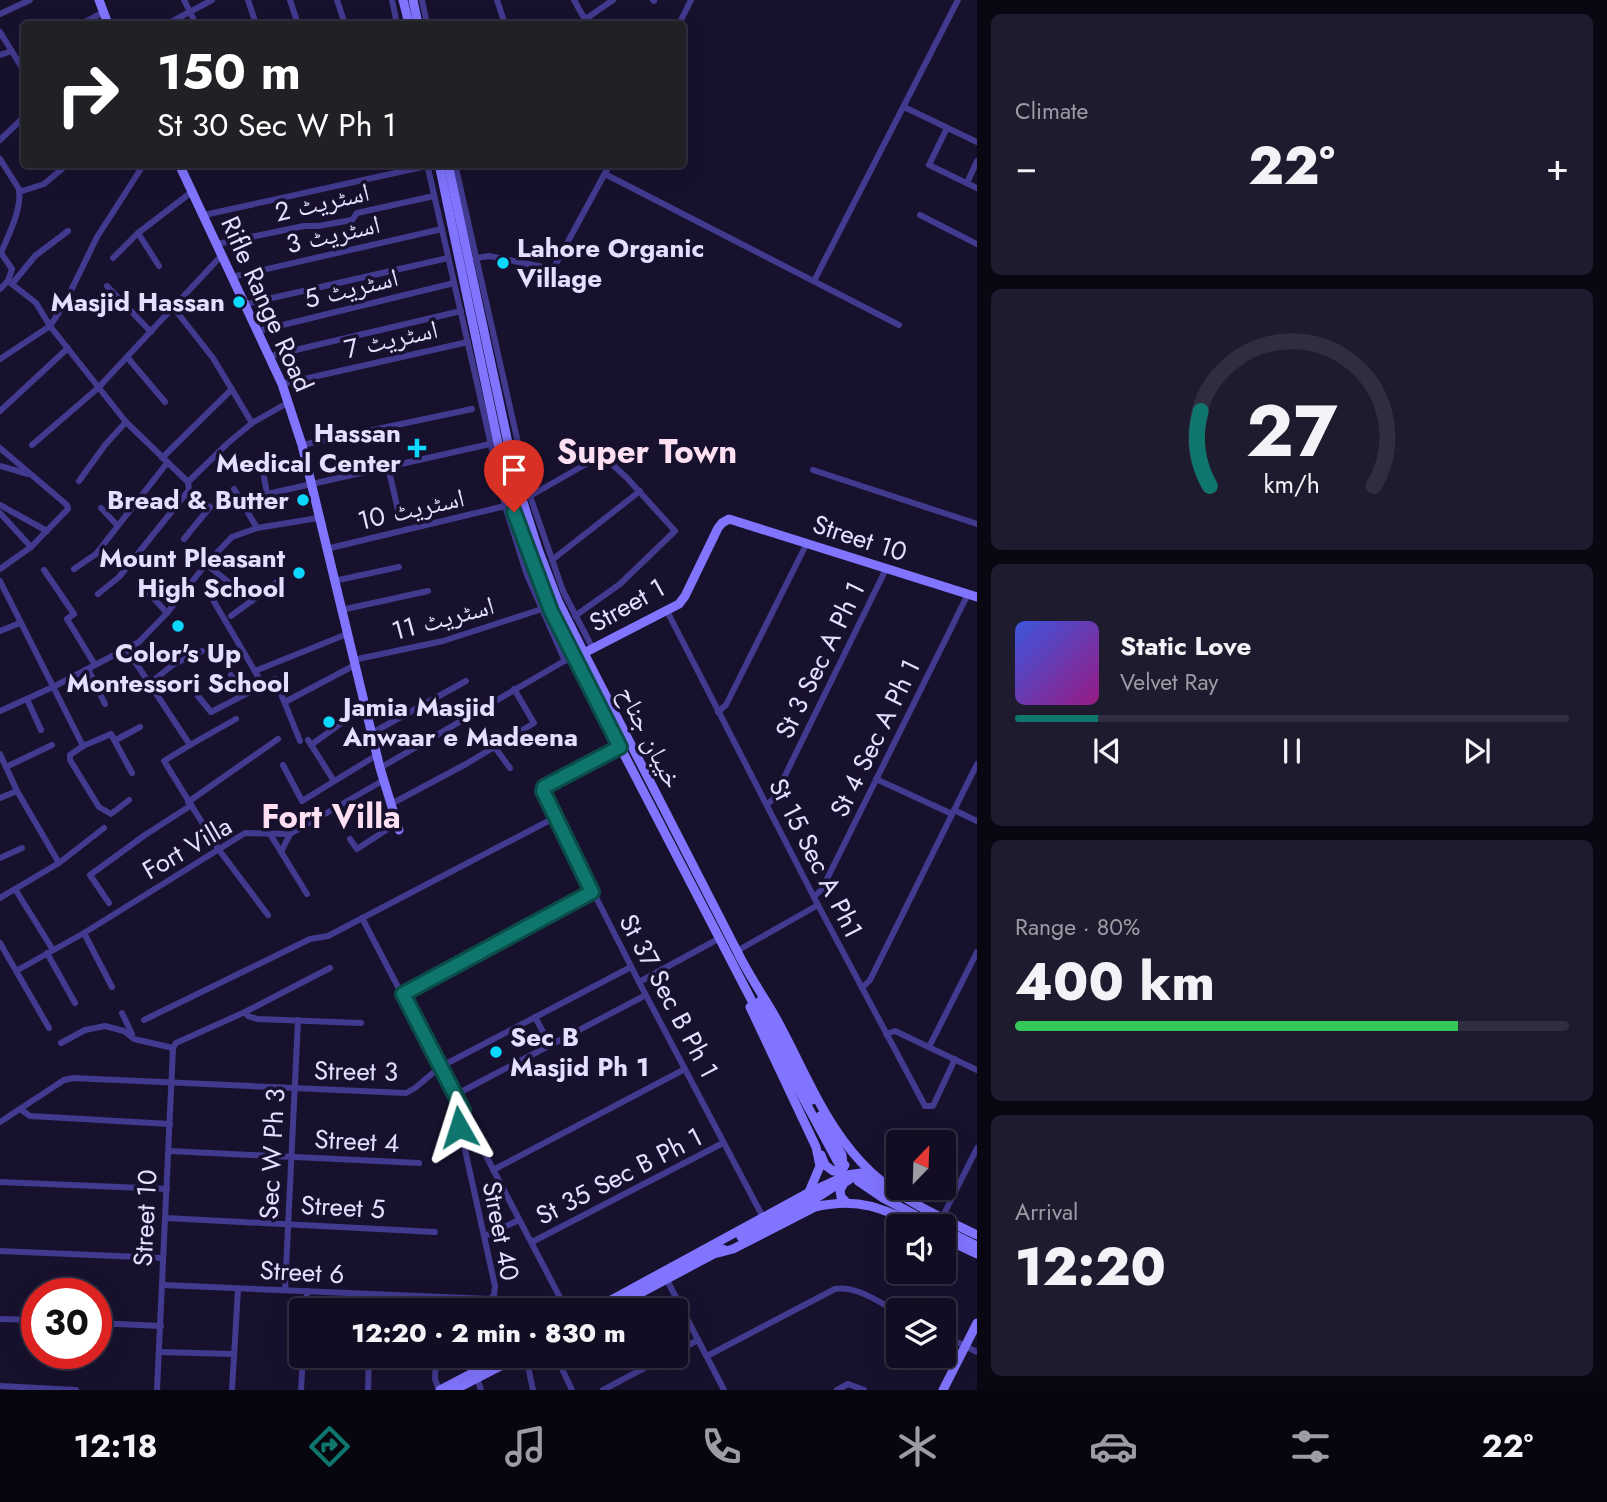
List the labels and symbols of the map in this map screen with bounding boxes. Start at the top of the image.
street label: اسٹریٹ 2 [271,173,373,231]
street label: اسٹریٹ 3 [282,205,384,263]
street label: Rifle Range Road [211,210,323,398]
place label: Lahore Organic Village [516,229,704,297]
marker: Lahore Organic Village [495,255,511,271]
street label: اسٹریٹ 5 [300,258,402,318]
place label: Masjid Hassan [51,283,225,321]
marker: Masjid Hassan [231,294,247,310]
street label: اسٹریٹ 7 [341,310,441,368]
place label: Hassan Medical Center [216,414,401,482]
district label: Super Town [557,428,737,475]
marker: Hassan Medical Center [407,438,427,458]
pin [484,440,544,512]
street label: اسٹریٹ 10 [354,478,468,540]
place label: Bread & Butter [107,481,289,519]
marker: Bread & Butter [295,492,311,508]
street label: Street 10 [808,505,912,571]
place label: Mount Pleasant High School [99,539,286,607]
marker: Mount Pleasant High School [291,565,307,581]
street label: Street 1 [582,569,672,641]
street label: St 3 Sec A Ph 1 [766,575,874,745]
street label: اسٹریٹ 11 [388,586,498,650]
marker: Color's Up Montessori School [170,618,186,634]
place label: Color's Up Montessori School [67,634,289,702]
street label: St 4 Sec A Ph 1 [820,653,930,823]
street label: خیبان جناح [608,679,692,795]
place label: Jamia Masjid Anwaar e Madeena [338,688,578,756]
marker: Jamia Masjid Anwaar e Madeena [321,714,337,730]
street label: St 15 Sec A Ph1 [759,771,873,945]
district label: Fort Villa [261,793,401,840]
street label: Fort Villa [135,807,239,889]
street label: St 37 Sec B Ph 1 [610,907,728,1085]
place label: Sec B Masjid Ph 1 [510,1018,649,1086]
marker: Sec B Masjid Ph 1 [488,1044,504,1060]
street label: Street 3 [314,1051,398,1091]
street label: Sec W Ph 3 [250,1087,294,1221]
position arrow [422,1090,496,1164]
street label: St 35 Sec B Ph 1 [529,1118,709,1234]
street label: Street 4 [314,1120,400,1162]
north arrow [886,1130,956,1200]
street label: Street 10 [123,1169,167,1267]
street label: Street 40 [473,1178,529,1284]
street label: Street 5 [300,1186,386,1228]
street label: Street 6 [259,1251,345,1293]
speed limit sign: 30 [21,1278,112,1369]

